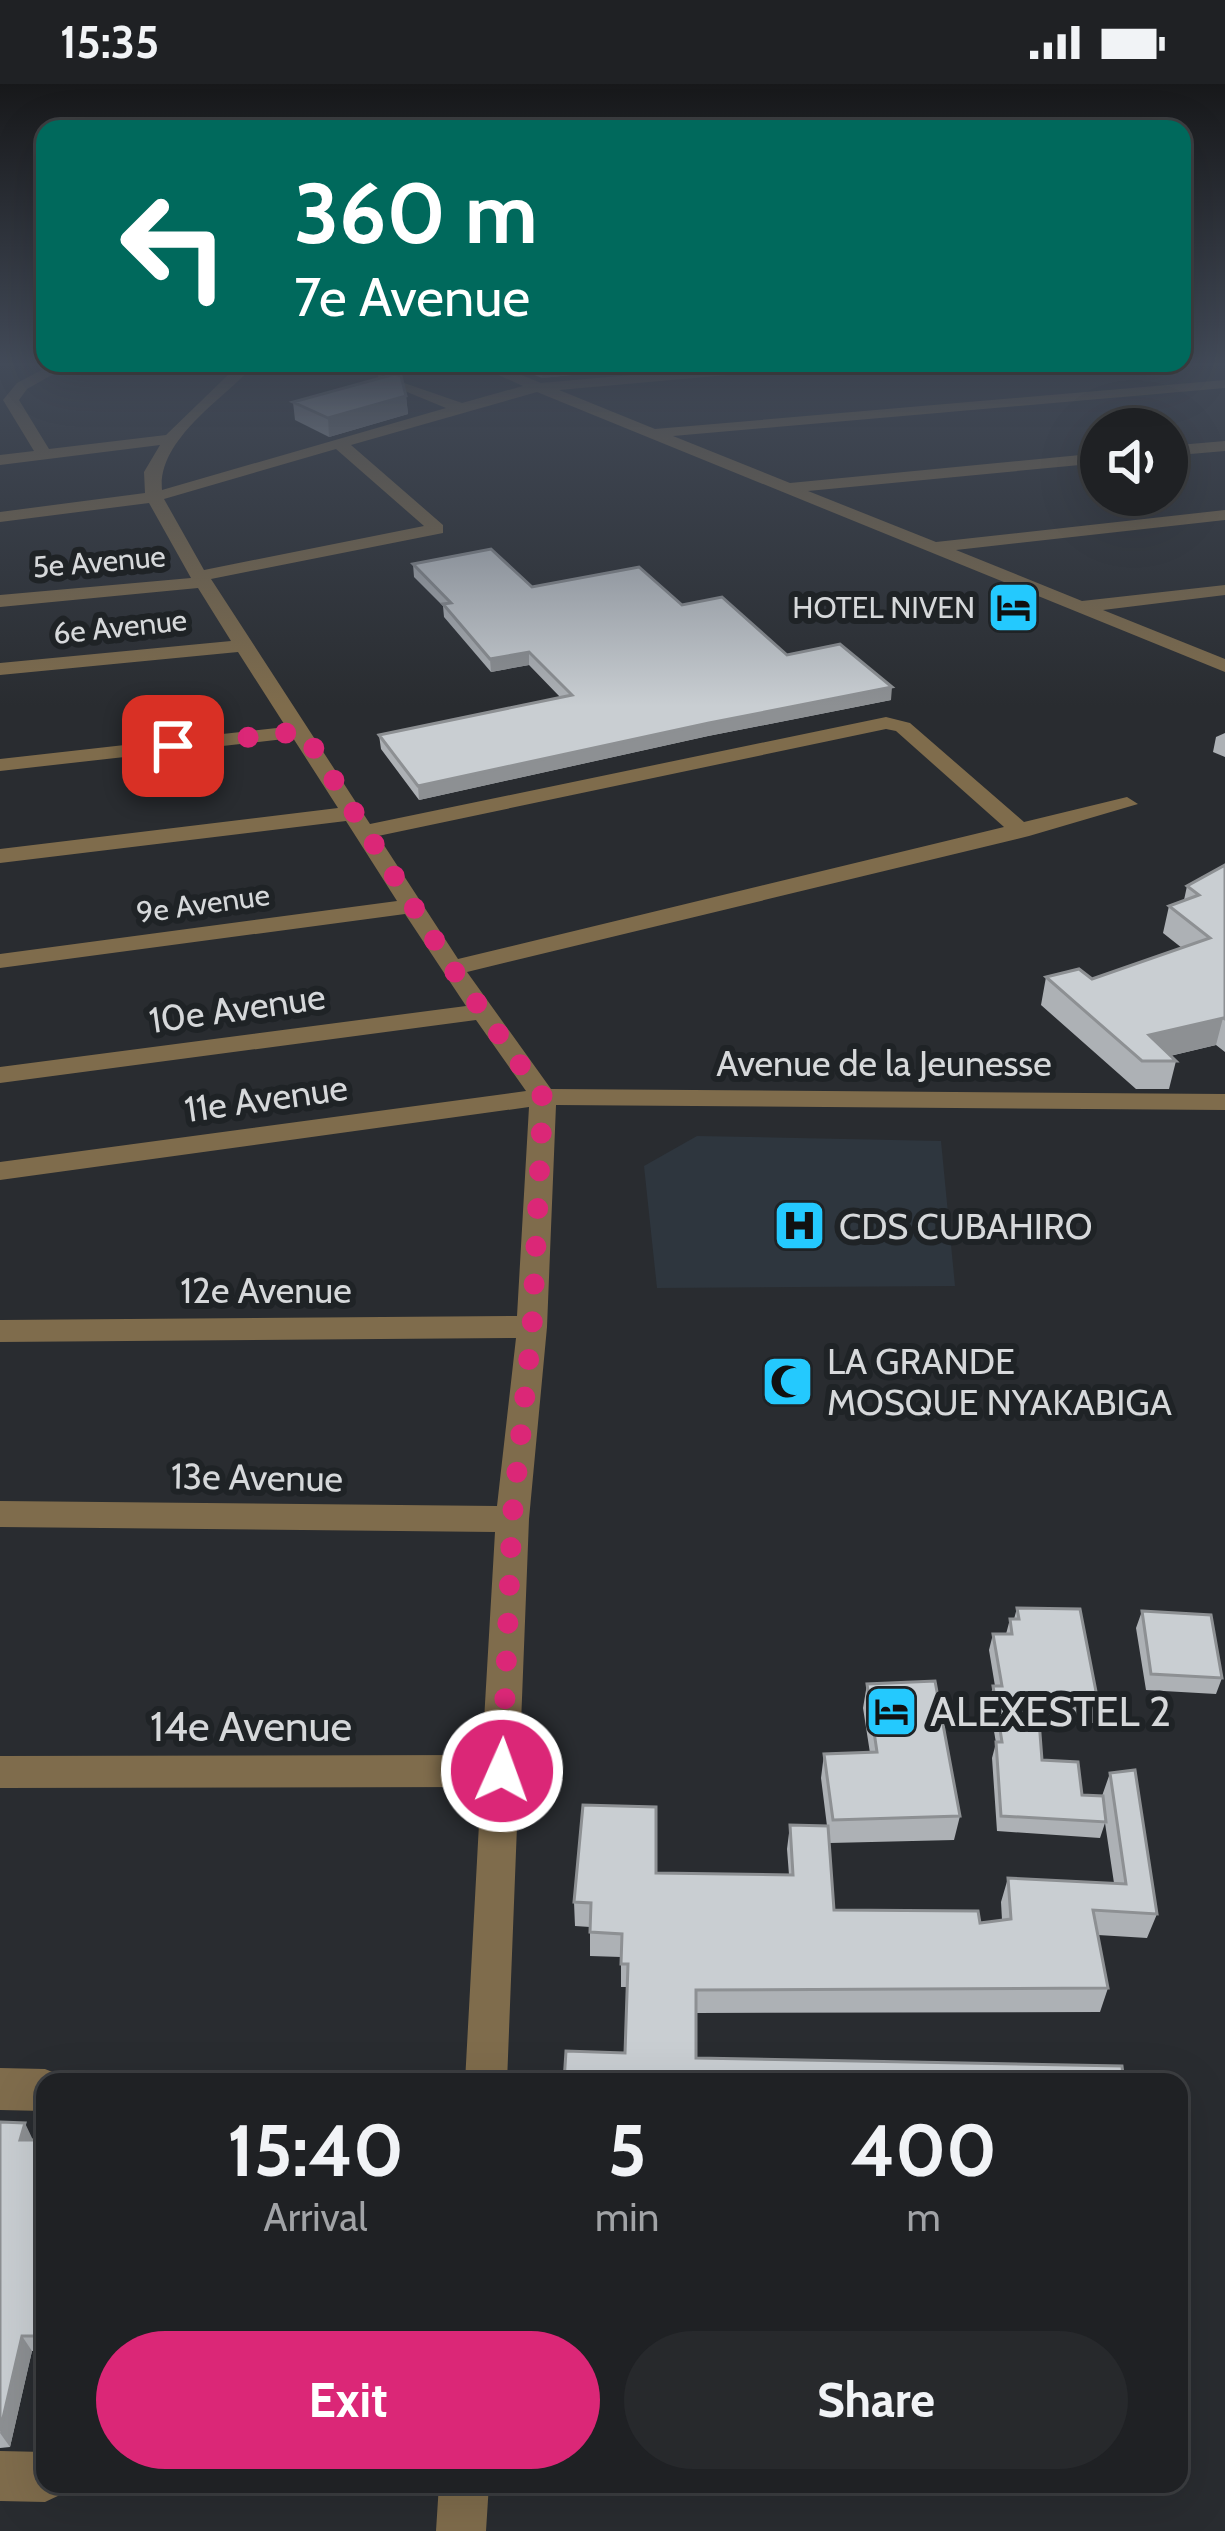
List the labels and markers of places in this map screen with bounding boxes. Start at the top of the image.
hotel icon: HOTEL NIVEN [986,580,1042,636]
place label: HOTEL NIVEN [792,589,975,626]
pin [122,695,224,797]
hospital icon: CDS CUBAHIRO [772,1198,828,1254]
place label: CDS CUBAHIRO [839,1204,1092,1248]
place label: LA GRANDE MOSQUE NYAKABIGA [827,1339,1172,1424]
mosque icon: LA GRANDE MOSQUE NYAKABIGA [760,1354,816,1410]
hotel icon: ALEXESTEL 2 [863,1683,919,1739]
place label: ALEXESTEL 2 [930,1685,1171,1737]

